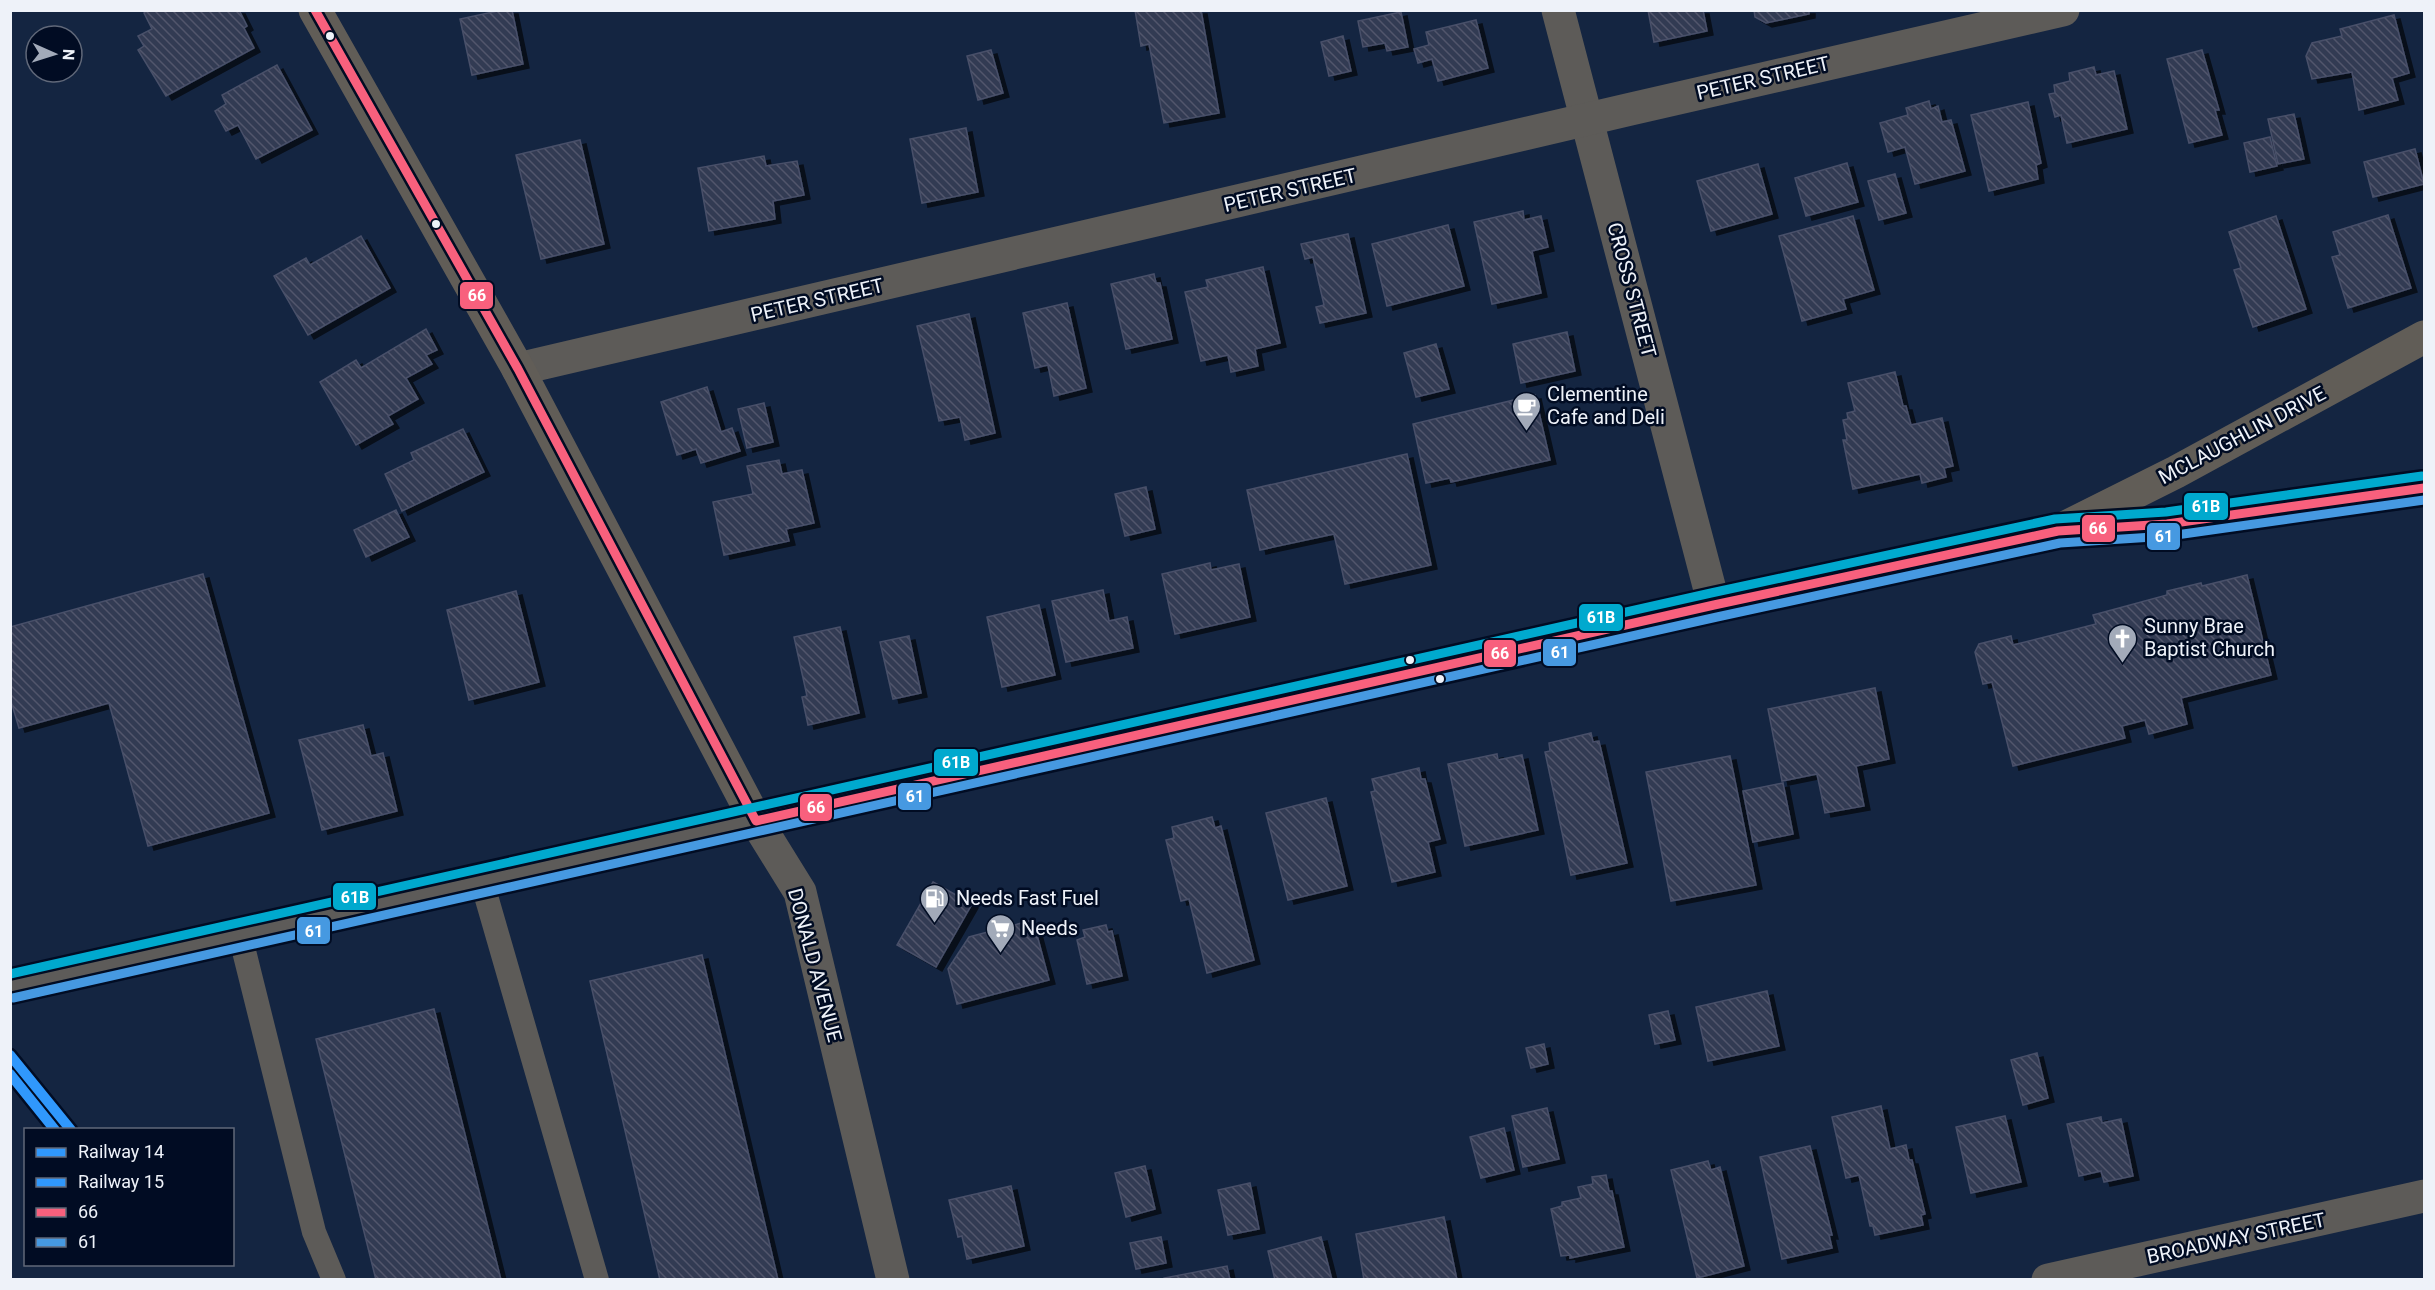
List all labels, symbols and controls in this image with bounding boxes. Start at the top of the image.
north arrow [24,24,84,84]
unlabelled marker [324,30,336,42]
text: N [59,49,78,61]
street label: PETER STREET [1694,51,1832,105]
street label: PETER STREET [1221,163,1359,217]
unlabelled marker [430,218,442,230]
street label: CROSS STREET [1602,220,1662,360]
street label: PETER STREET [748,273,886,327]
line badge: 66 [459,281,494,310]
text: 66 [468,286,486,305]
street label: MCLAUGHLIN DRIVE [2154,381,2330,489]
place label: Clementine Cafe and Deli [1547,382,1665,429]
cafe icon: Clementine Cafe and Deli [1510,390,1542,432]
line badge: 61B [2183,492,2229,521]
text: 61B [2192,497,2220,516]
line badge: 66 [2081,514,2116,543]
text: 66 [2089,519,2107,538]
line badge: 61 [2146,522,2181,551]
text: 61 [2155,527,2173,546]
line badge: 61B [1578,603,1624,632]
text: 61B [1587,608,1615,627]
place label: Sunny Brae Baptist Church [2144,614,2275,661]
church icon: Sunny Brae Baptist Church [2107,622,2139,664]
line badge: 61 [1542,638,1577,667]
line badge: 66 [1483,639,1517,668]
text: 61 [1551,643,1569,662]
text: 66 [1491,644,1509,663]
unlabelled marker [1404,654,1416,666]
unlabelled marker [1434,673,1446,685]
line badge: 61B [933,748,979,777]
text: 61B [942,753,970,772]
line badge: 61 [897,782,932,811]
text: 61 [906,787,924,806]
line badge: 66 [799,793,833,822]
text: 66 [807,798,825,817]
line badge: 61B [332,882,377,911]
fuel station icon: Needs Fast Fuel [919,882,951,924]
street label: DONALD AVENUE [783,886,847,1044]
place label: Needs Fast Fuel [956,886,1099,910]
text: 61B [341,888,369,907]
supermarket icon: Needs [984,912,1016,954]
line badge: 61 [296,916,331,945]
place label: Needs [1021,916,1078,940]
text: 61 [305,922,323,941]
legend [24,1128,234,1266]
text: Railway 14 [78,1141,164,1162]
text: Railway 15 [78,1171,164,1192]
text: 66 [78,1201,98,1222]
street label: BROADWAY STREET [2145,1207,2328,1269]
text: 61 [78,1231,98,1252]

